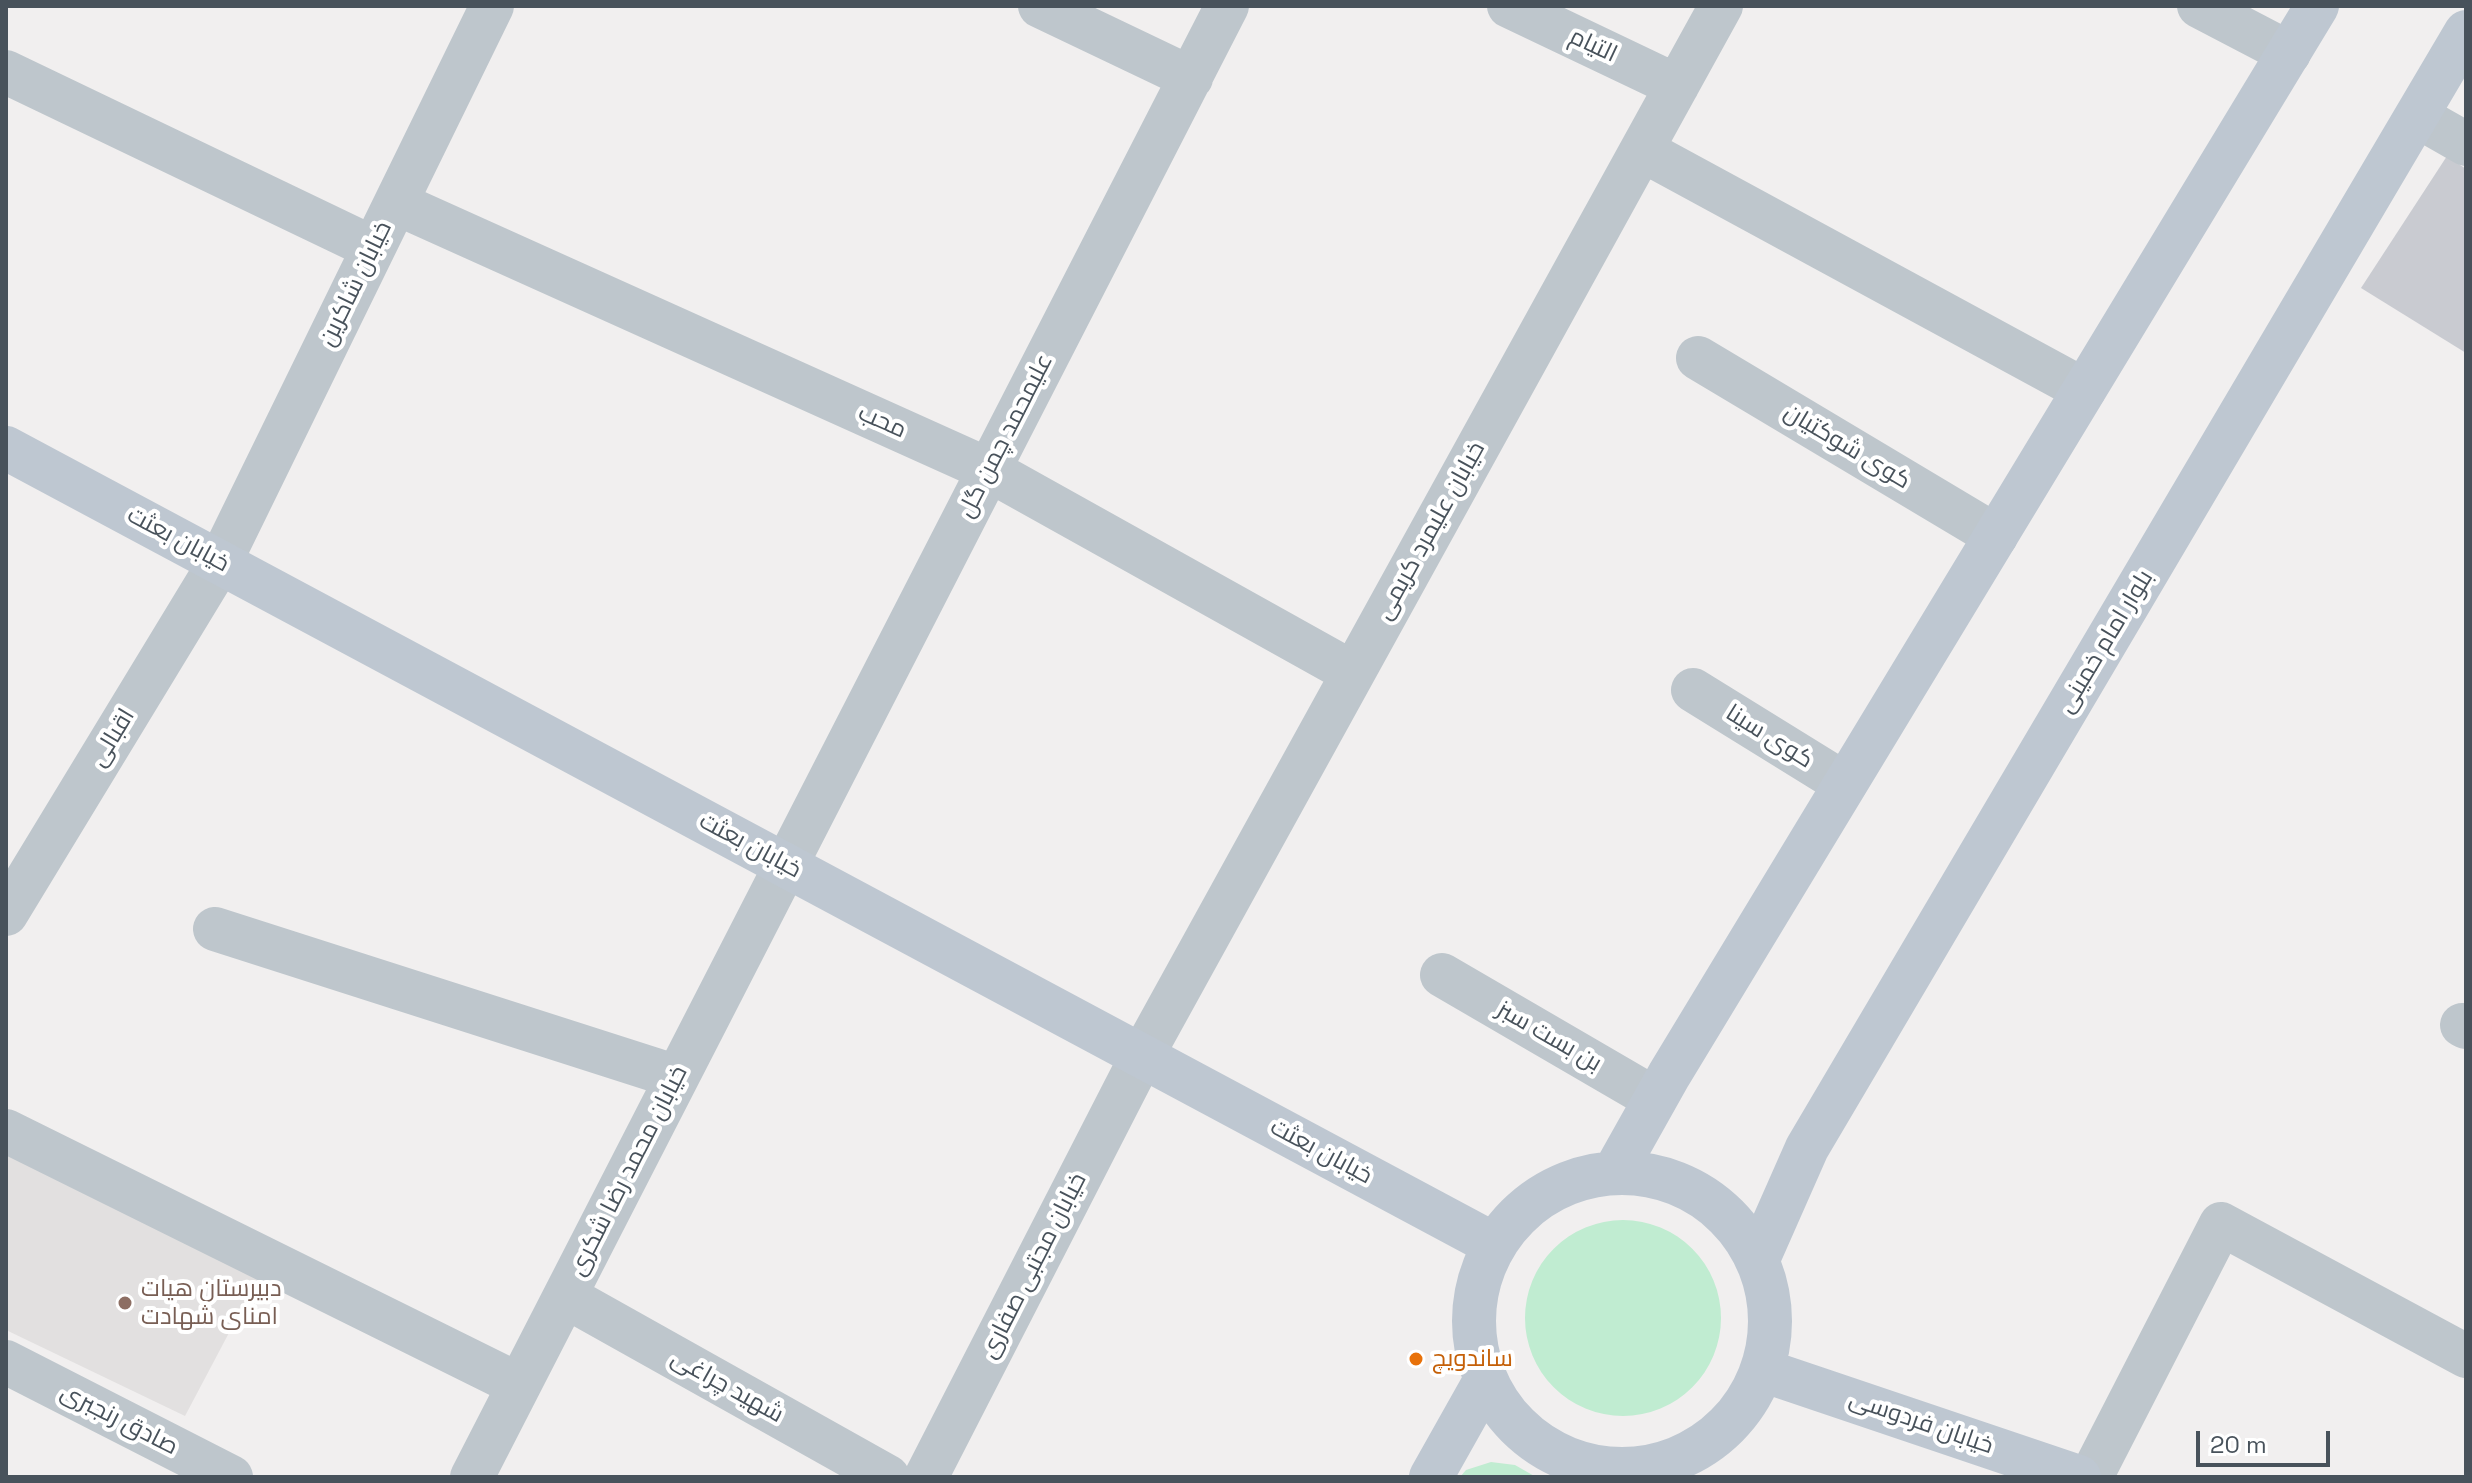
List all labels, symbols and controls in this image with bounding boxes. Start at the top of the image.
street label: التیام [1565,23,1621,69]
street label: خیابان شاکرین [313,217,399,351]
street label: علیمحمد چمن گل [952,349,1060,523]
street label: کوی شوکتیان [1779,398,1915,496]
street label: محب [854,399,910,445]
street label: خیابان علیمرد کریمی [1370,437,1492,625]
street label: خیابان بعثت [122,501,234,579]
street label: بلوار امام خمینی [2052,565,2160,719]
street label: کوی سینا [1720,699,1818,775]
street label: اقبالی [84,704,142,772]
street label: خیابان بعثت [694,807,806,885]
street label: بن بست سبز [1491,995,1607,1079]
street label: خیابان محمد رضا شکری [564,1061,694,1281]
street label: خیابان بعثت [1265,1113,1377,1191]
street label: خیابان مجتبی صفاری [975,1168,1093,1364]
place label: دبیرستان هیات امنای شهادت [141,1275,282,1331]
marker: دبیرستان هیات امنای شهادت [116,1294,134,1312]
street label: شهید چراغی [666,1344,788,1430]
place label: ساندویچ [1432,1345,1513,1373]
marker: ساندویچ [1407,1350,1425,1368]
street label: صادق رنجبری [55,1378,183,1462]
street label: خیابان فردوسی [1845,1385,1997,1461]
scale bar [2200,1415,2334,1465]
text: 20 m [2210,1429,2267,1460]

